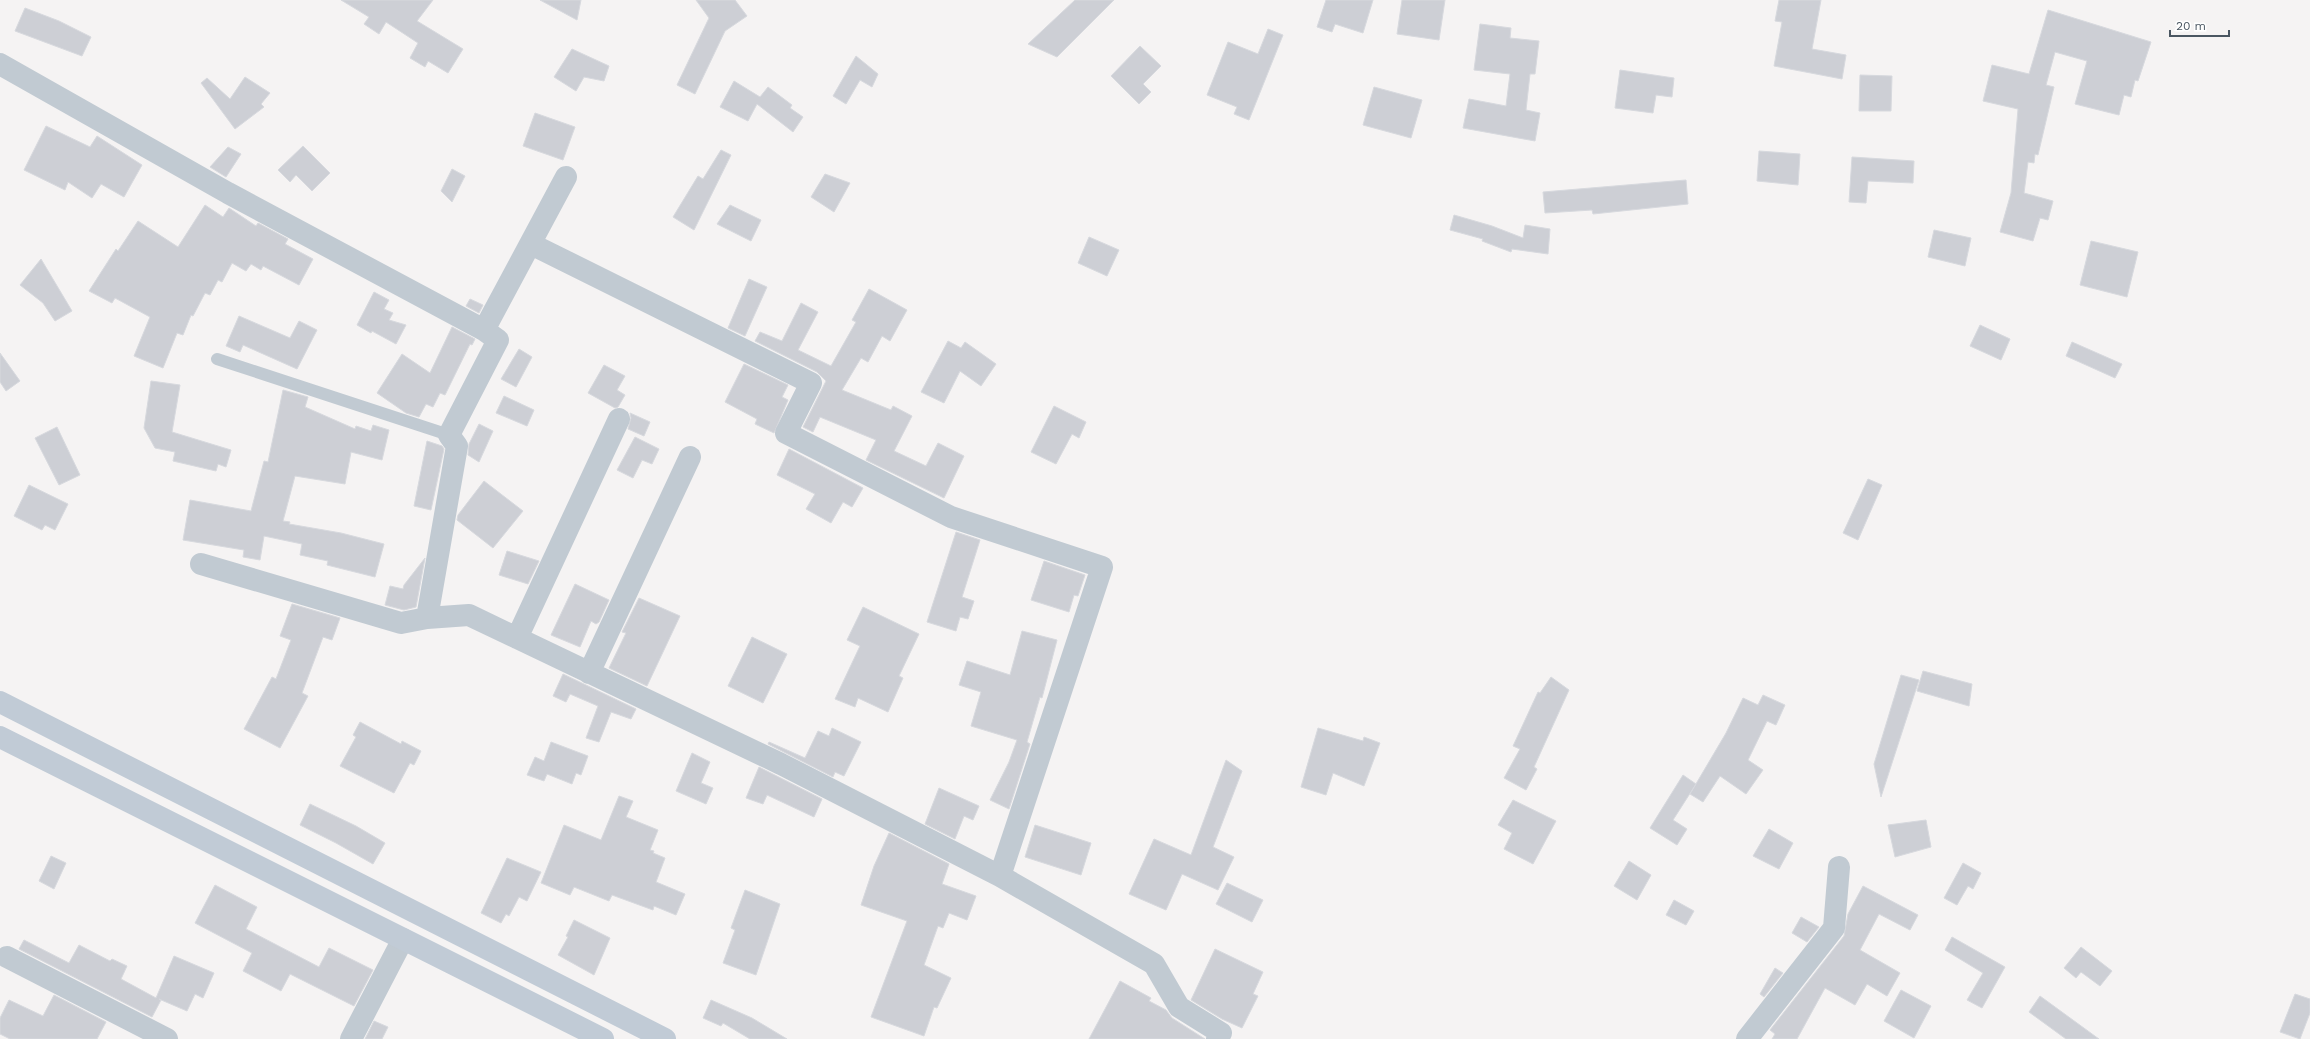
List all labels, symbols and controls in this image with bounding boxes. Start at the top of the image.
scale bar [2170,12,2229,38]
text: 20 m [2176,19,2206,33]

